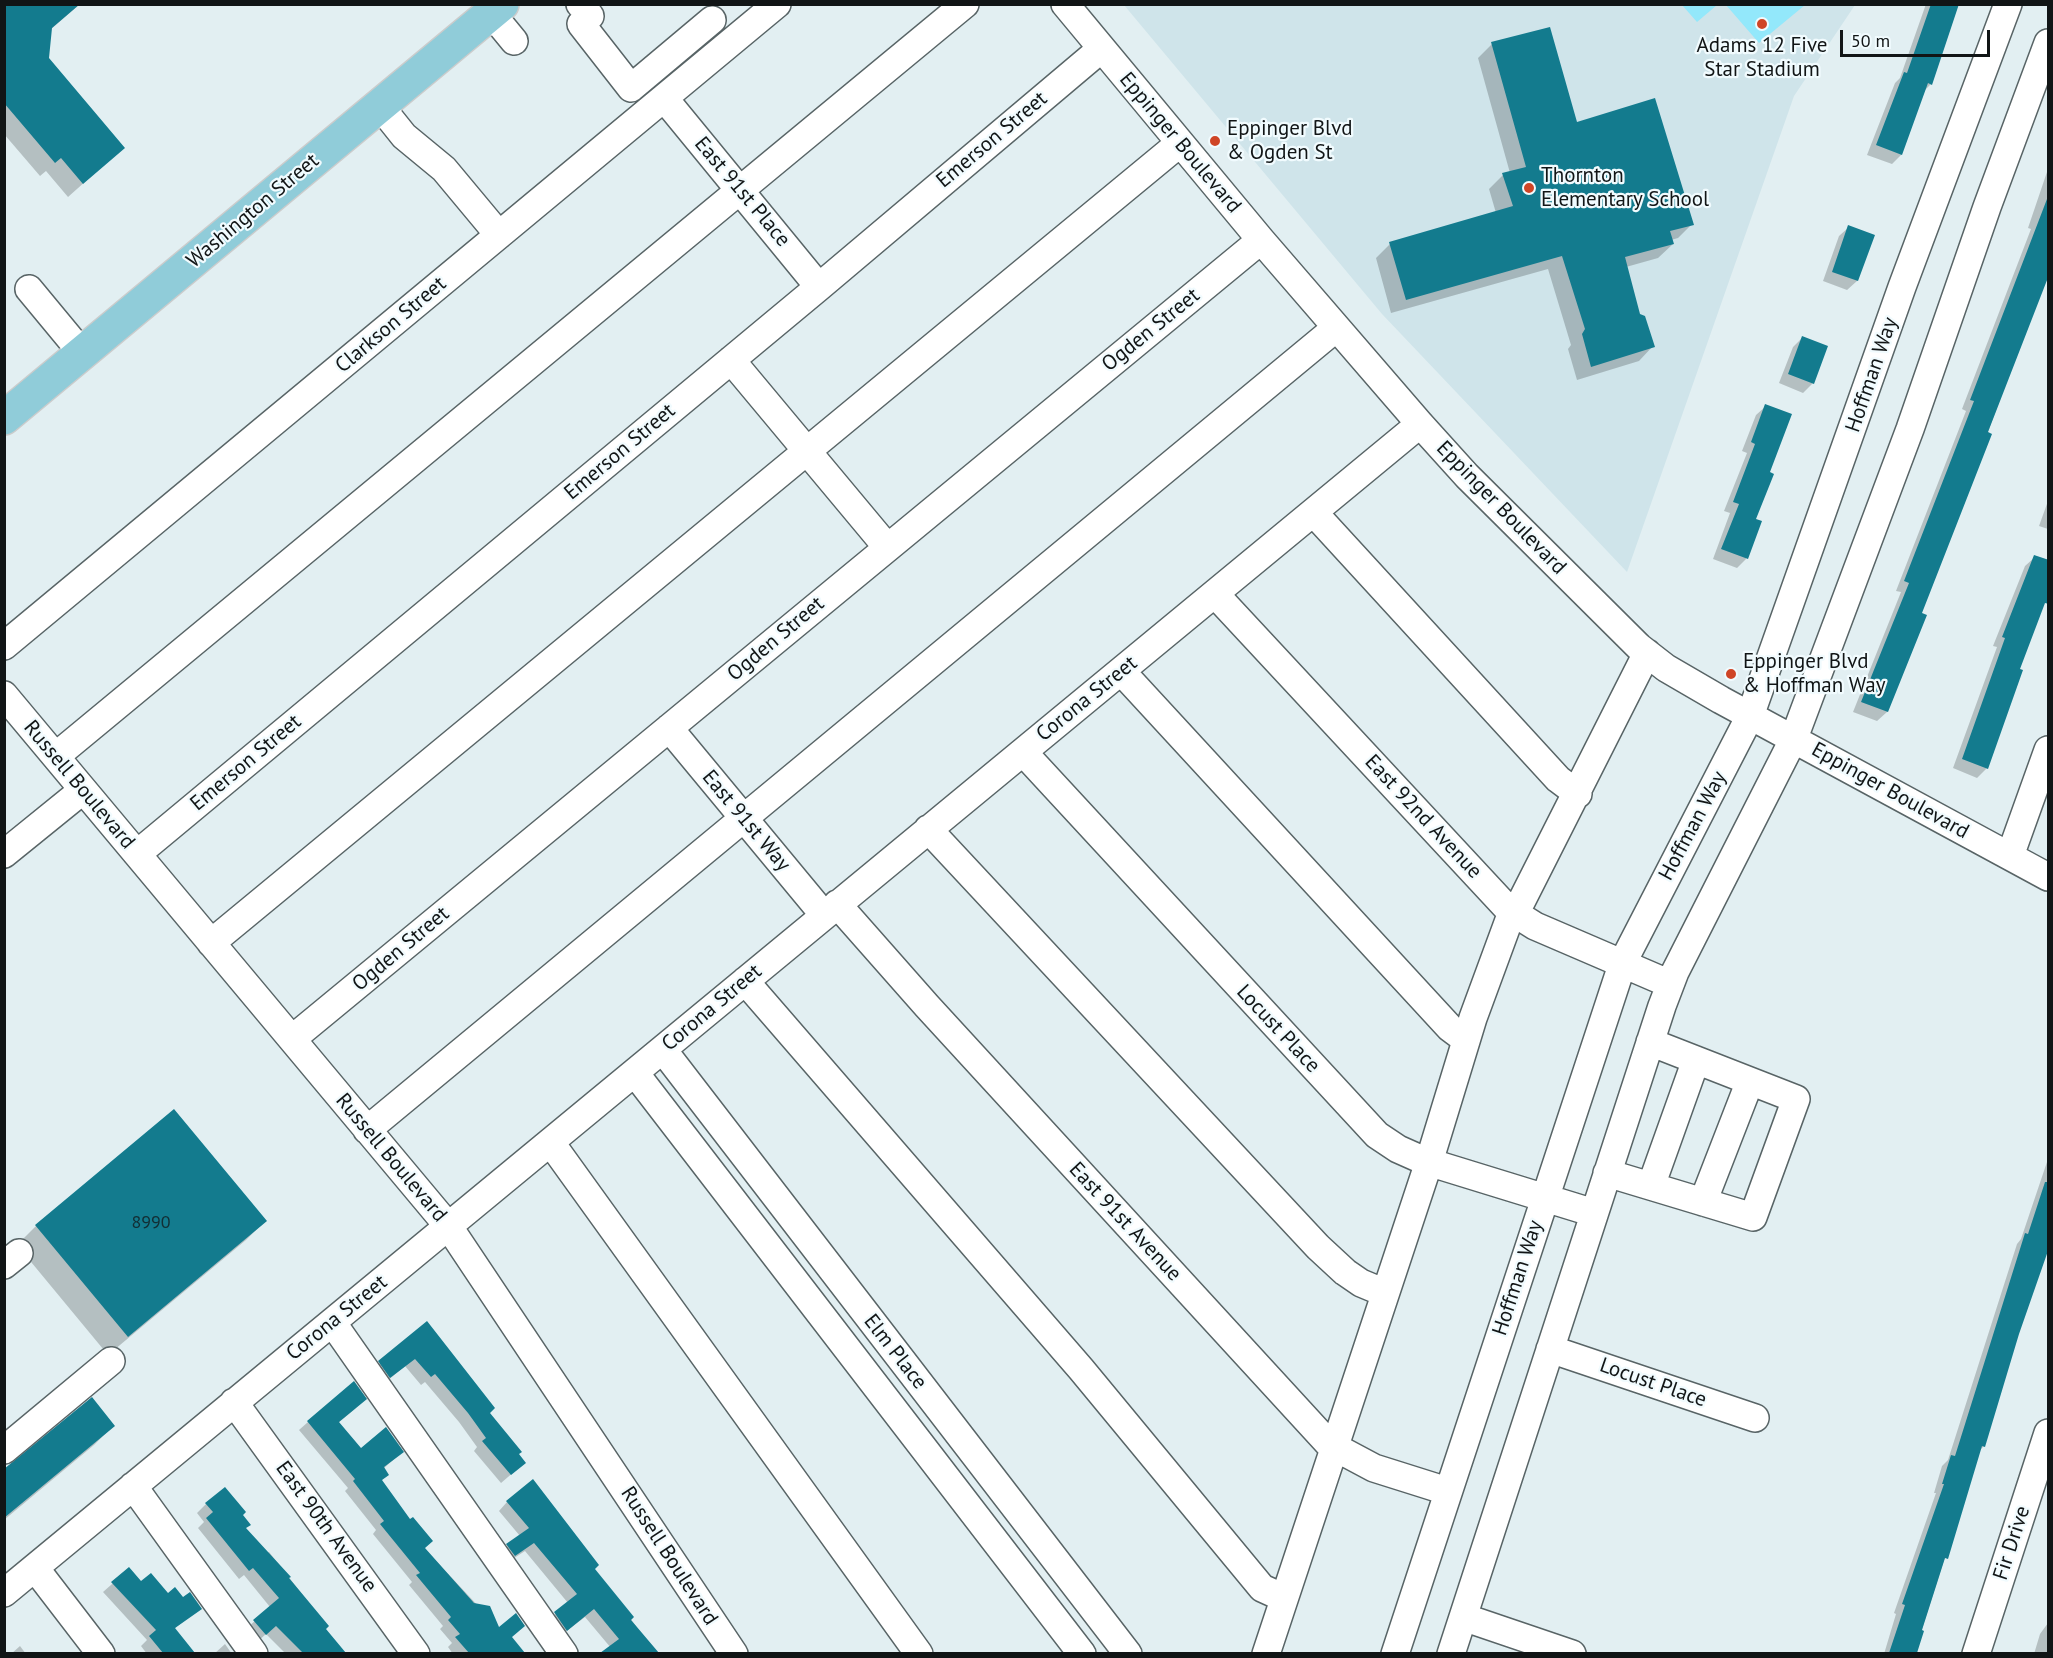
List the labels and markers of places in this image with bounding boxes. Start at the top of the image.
marker: Adams 12 Five Star Stadium [1755,17,1769,31]
place label: Adams 12 Five Star Stadium [1696,33,1828,83]
place label: Eppinger Blvd & Ogden St [1227,116,1353,166]
marker: Eppinger Blvd & Ogden St [1208,134,1222,148]
place label: Thornton Elementary School [1541,163,1709,213]
marker: Thornton Elementary School [1522,181,1536,195]
place label: Eppinger Blvd & Hoffman Way [1743,649,1886,699]
marker: Eppinger Blvd & Hoffman Way [1724,667,1738,681]

